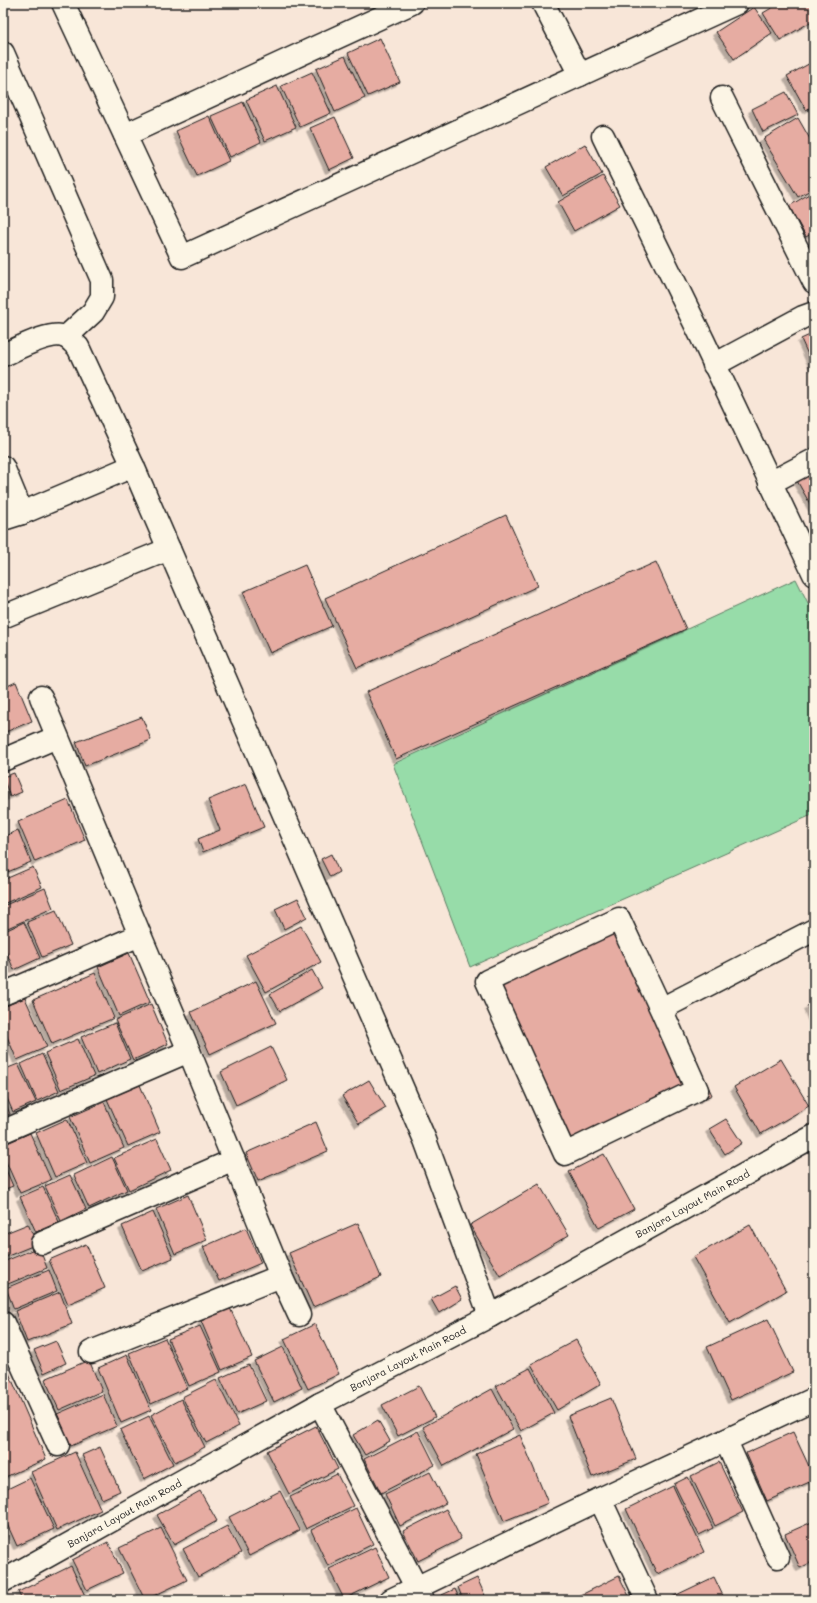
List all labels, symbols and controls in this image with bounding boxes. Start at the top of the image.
street label: Banjara Layout Main Road [633,1166,752,1241]
street label: Banjara Layout Main Road [347,1323,468,1394]
street label: Banjara Layout Main Road [65,1476,184,1551]

